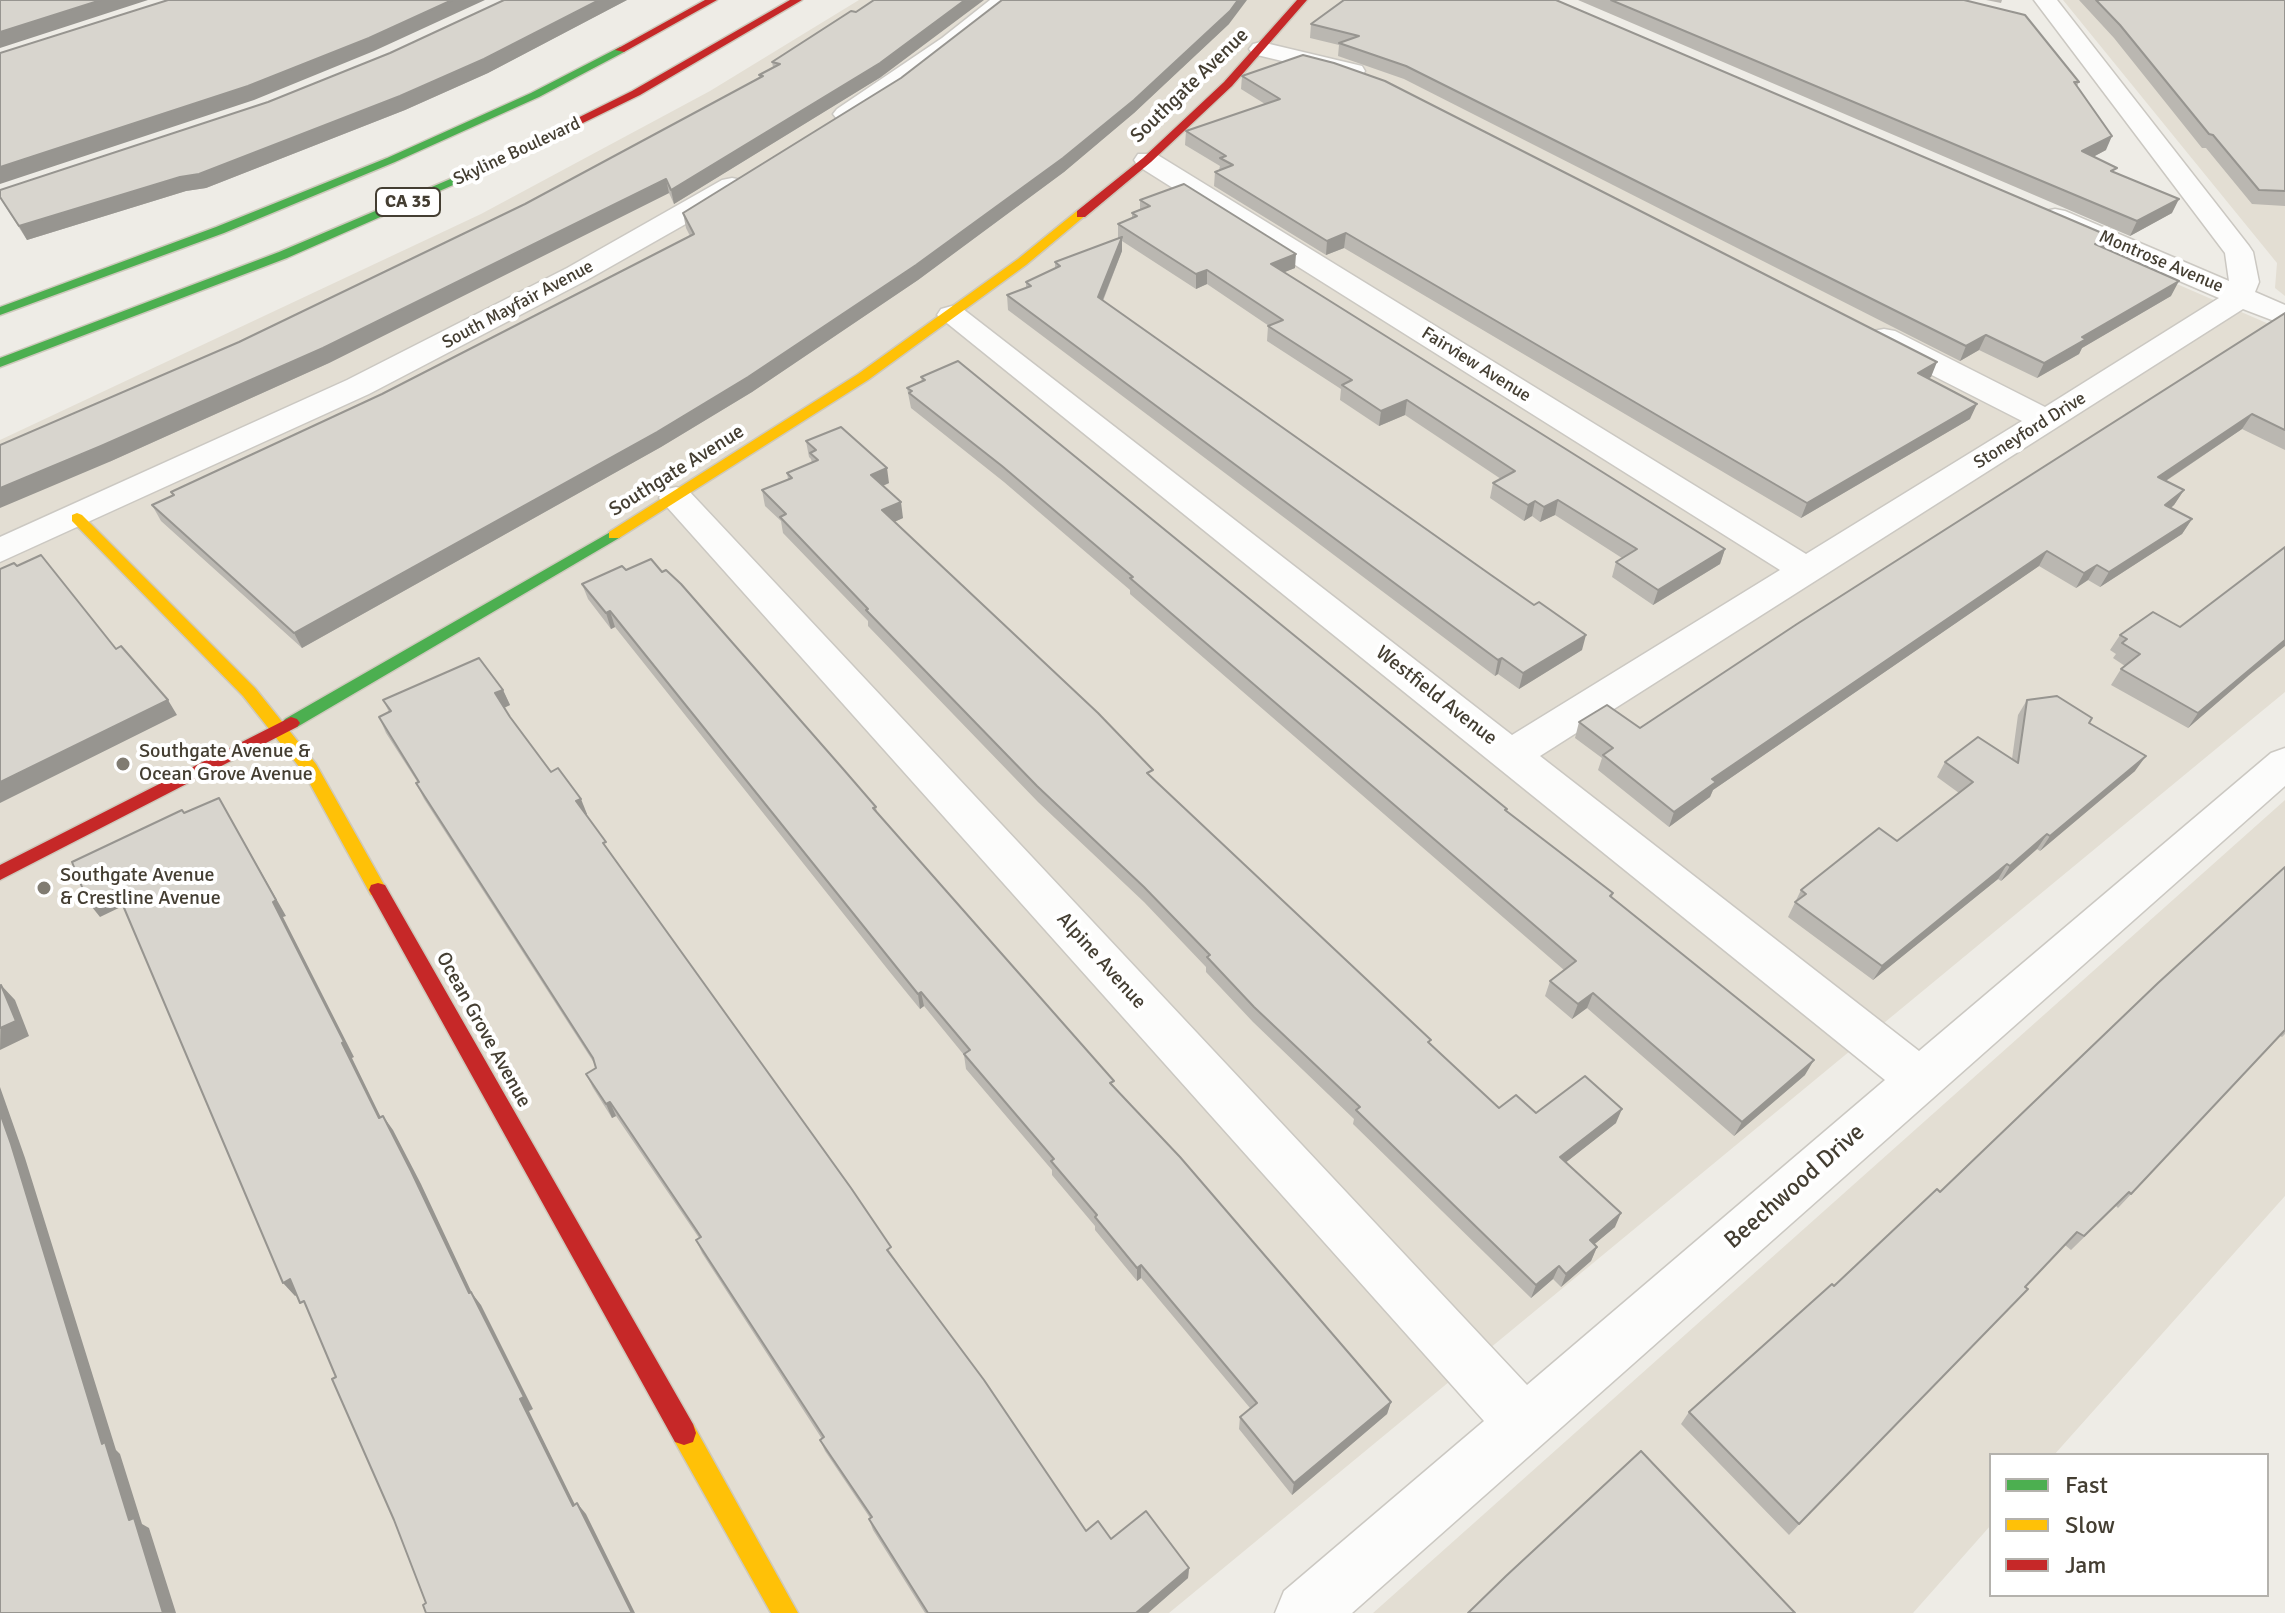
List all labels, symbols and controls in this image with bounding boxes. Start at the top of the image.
street label: Southgate Avenue [1126,24,1254,148]
street label: Skyline Boulevard [450,113,584,191]
road number: CA 35 [376,188,440,216]
street label: Montrose Avenue [2096,226,2226,298]
street label: South Mayfair Avenue [439,256,597,354]
street label: Fairview Avenue [1417,323,1535,407]
street label: Stoneyford Drive [1970,388,2090,474]
street label: Southgate Avenue [605,420,749,522]
street label: Westfield Avenue [1371,641,1501,751]
place label: Southgate Avenue & Ocean Grove Avenue [139,740,313,787]
marker: Southgate Avenue & Ocean Grove Avenue [114,755,132,773]
place label: Southgate Avenue & Crestline Avenue [60,864,221,911]
marker: Southgate Avenue & Crestline Avenue [35,879,53,897]
street label: Alpine Avenue [1051,908,1151,1014]
street label: Ocean Grove Avenue [430,948,536,1112]
street label: Beechwood Drive [1719,1118,1871,1256]
legend [1989,1453,2269,1597]
text: Fast [2065,1470,2108,1500]
text: Slow [2065,1510,2115,1540]
text: Jam [2065,1550,2106,1580]

